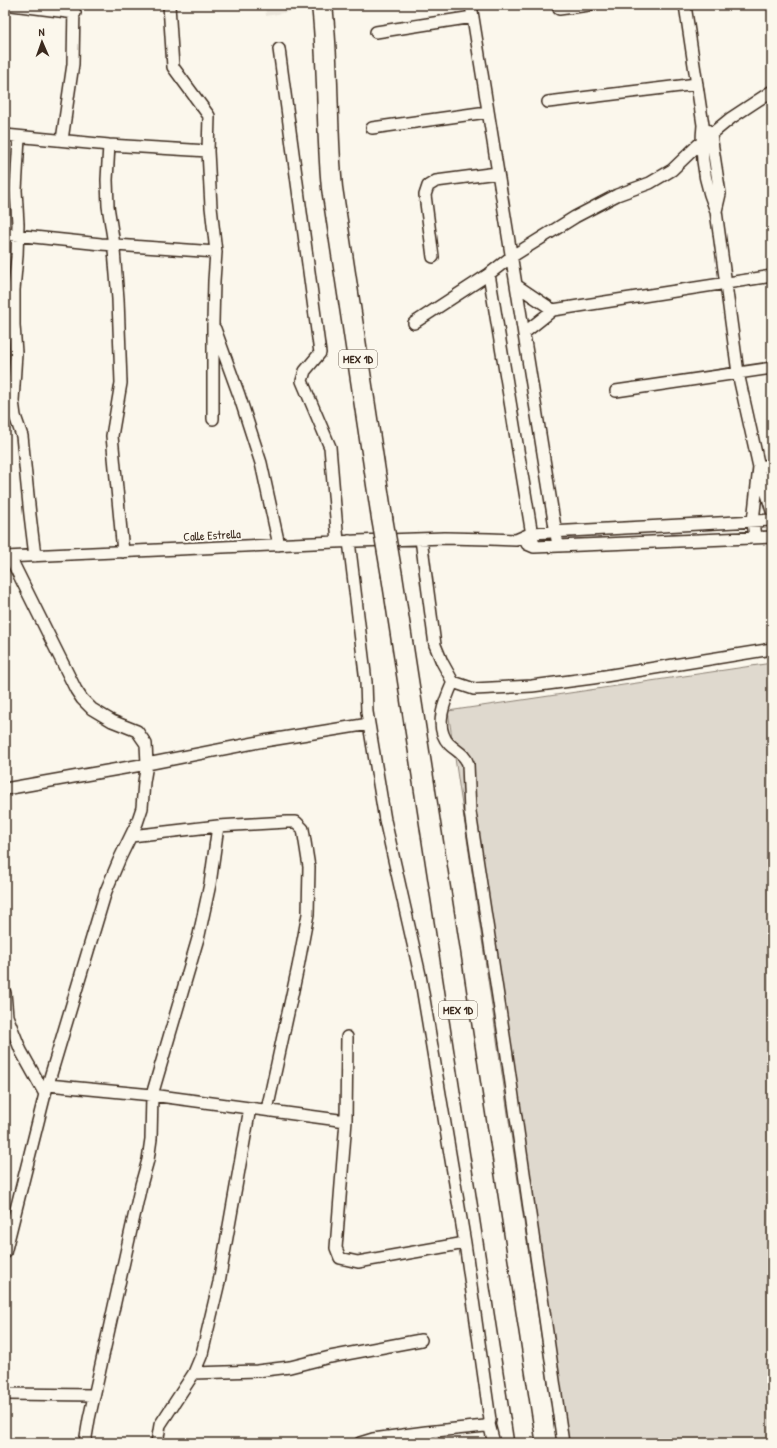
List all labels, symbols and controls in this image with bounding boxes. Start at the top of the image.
north arrow [22,22,62,62]
text: N [38,25,45,39]
road number: MEX 1D [339,350,377,368]
street label: Calle Estrella [183,525,241,545]
road number: MEX 1D [439,1001,477,1019]

